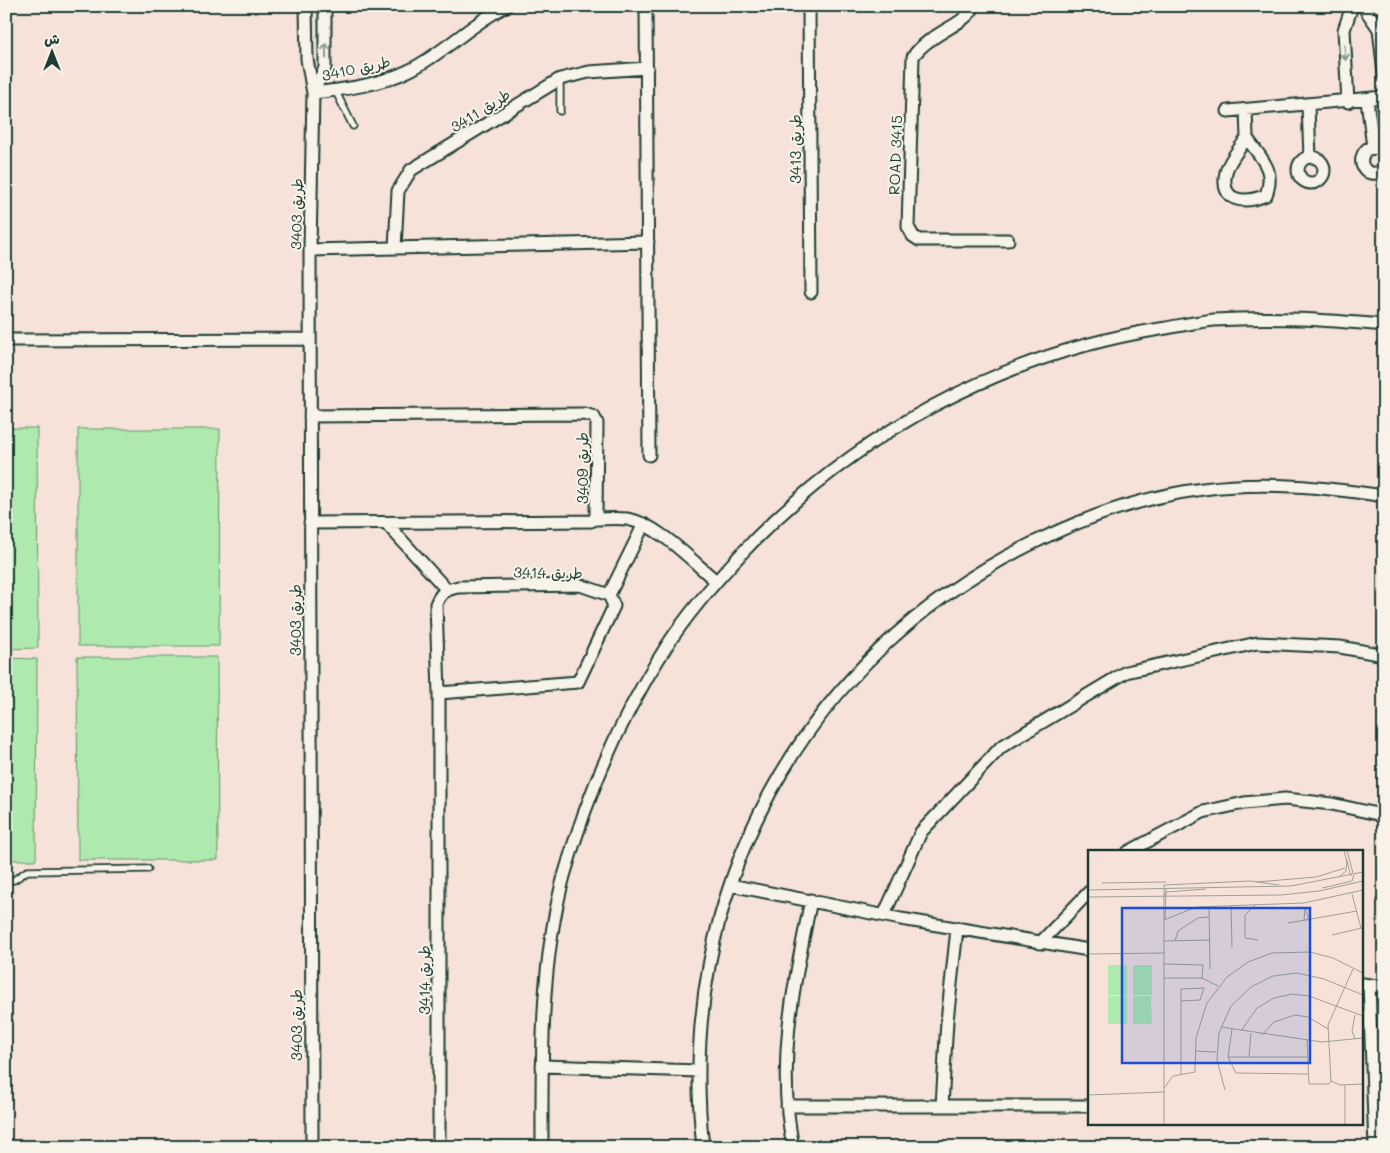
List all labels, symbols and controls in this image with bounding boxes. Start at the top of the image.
north arrow [28,28,78,78]
text: ش [44,29,60,48]
one-way arrow [321,43,331,60]
one-way arrow [1341,45,1350,61]
street label: طريق 3410 [320,51,392,85]
street label: طريق 3411 [446,84,514,136]
street label: طريق 3413 [785,114,805,184]
street label: ROAD 3415 [884,115,906,195]
street label: طريق 3403 [285,178,307,250]
street label: طريق 3409 [572,432,592,504]
street label: طريق 3414 [513,561,583,583]
street label: طريق 3403 [285,584,305,656]
inset map [1088,850,1362,1126]
street label: طريق 3414 [414,945,434,1015]
street label: طريق 3403 [286,989,306,1061]

